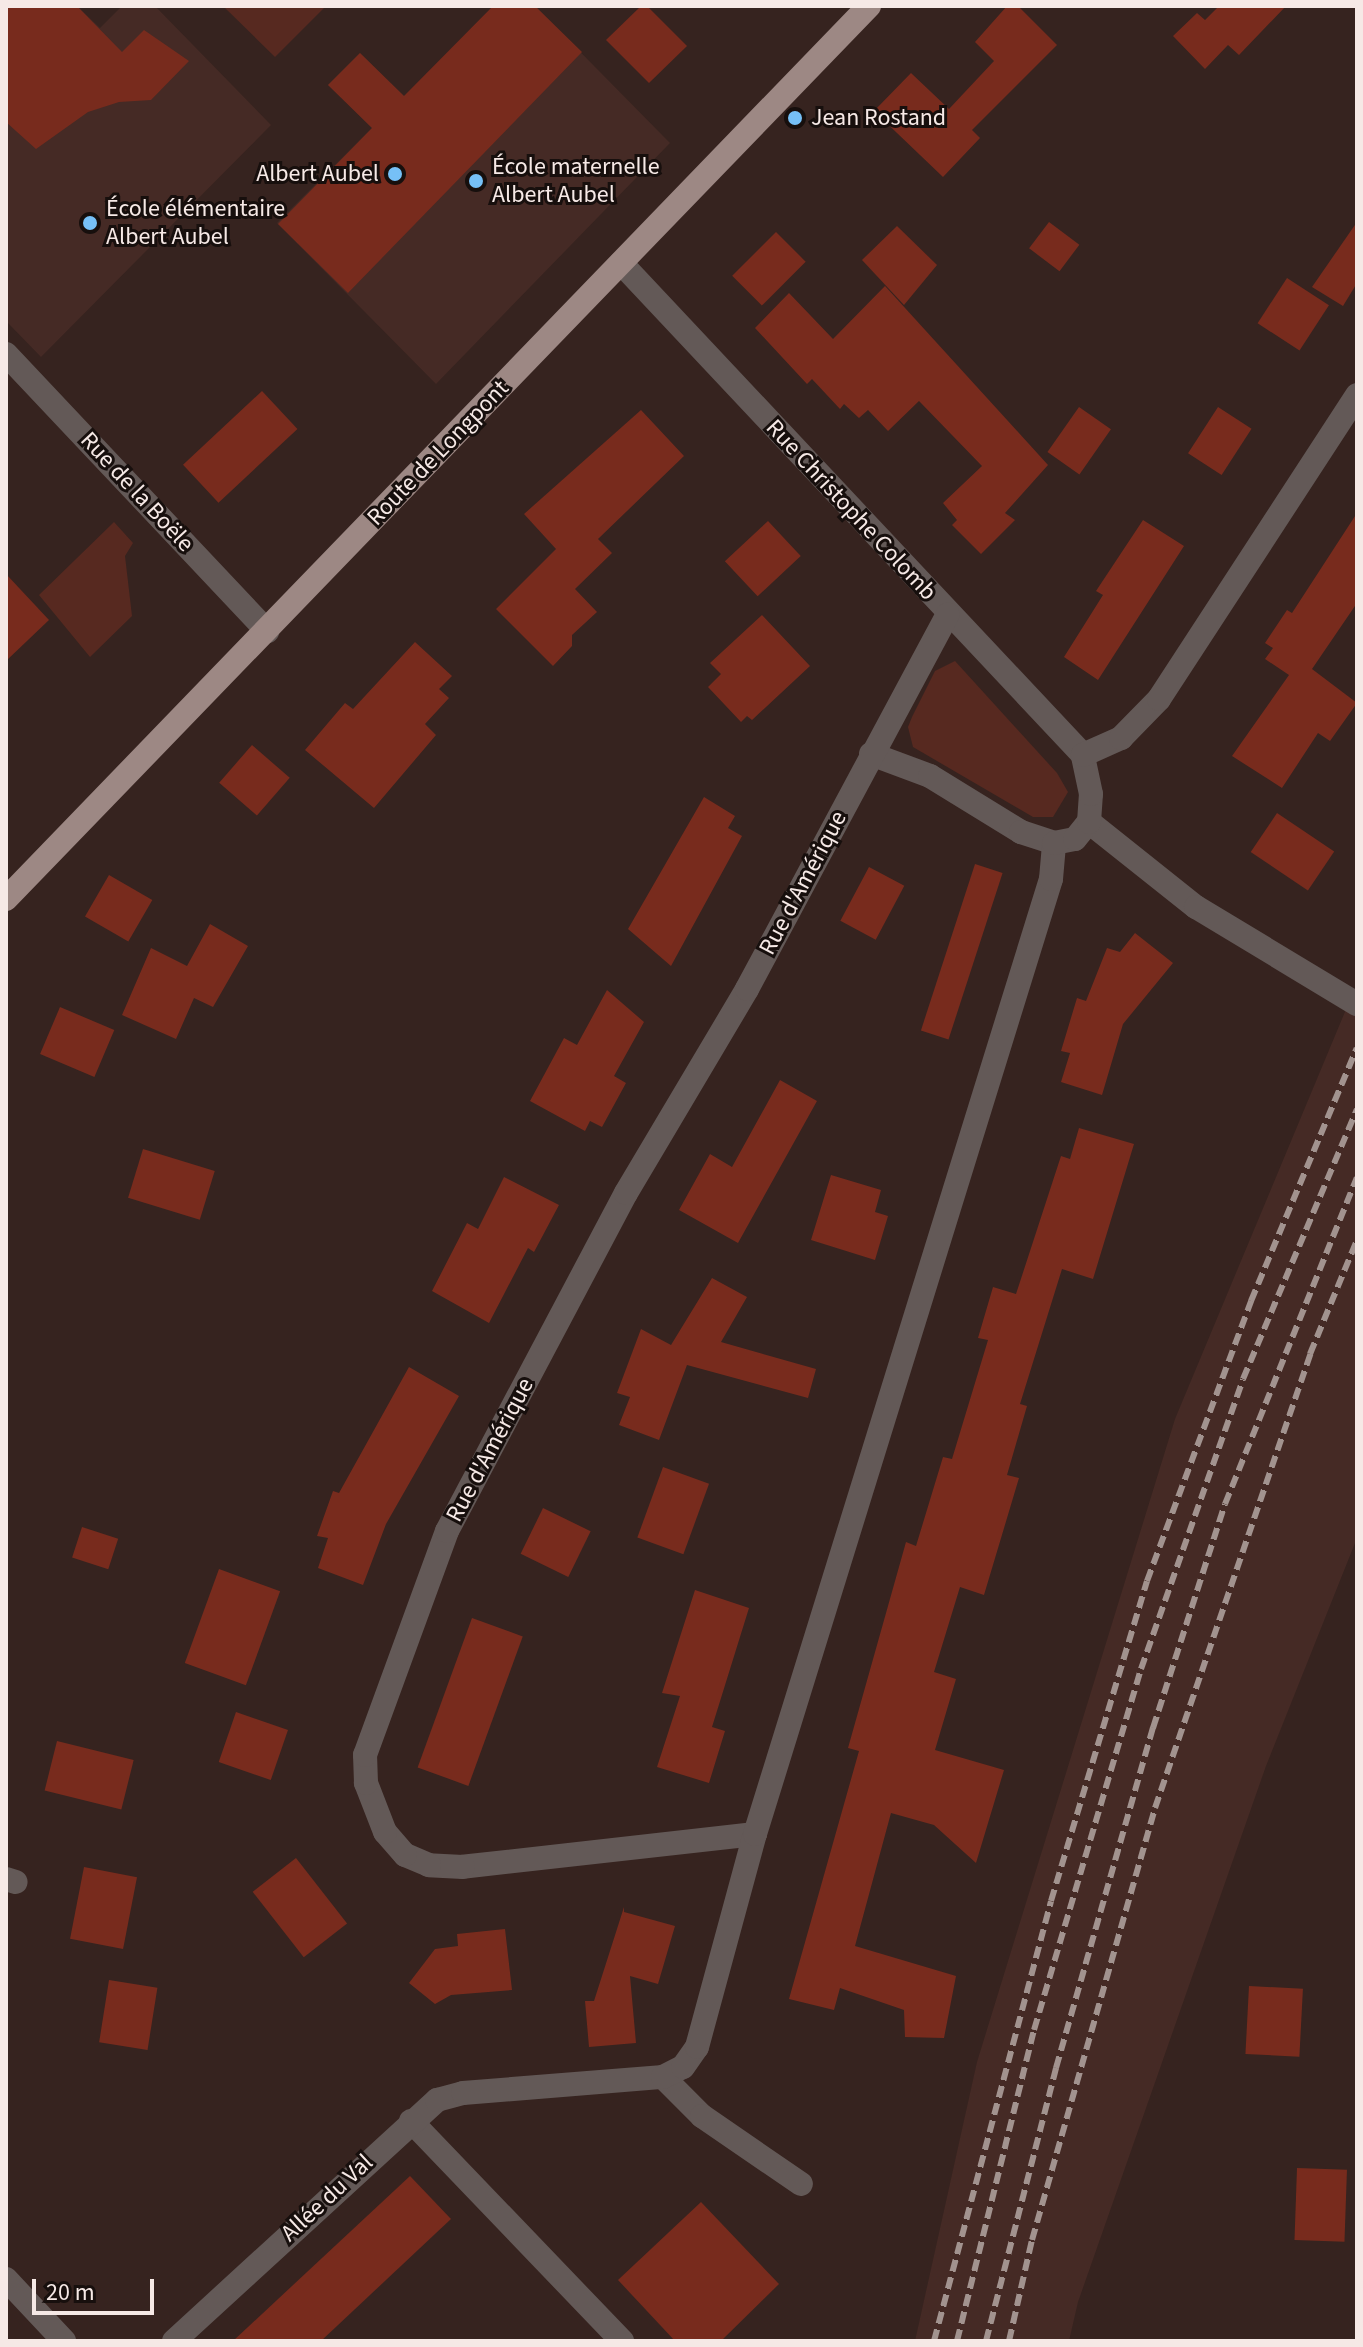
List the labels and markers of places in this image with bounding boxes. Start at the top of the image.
place label: Jean Rostand [811,104,946,132]
marker: Jean Rostand [786,109,804,127]
place label: École maternelle Albert Aubel [492,153,660,209]
place label: Albert Aubel [256,160,379,188]
marker: Albert Aubel [386,165,404,183]
marker: École maternelle Albert Aubel [467,172,485,190]
place label: École élémentaire Albert Aubel [106,195,285,251]
marker: École élémentaire Albert Aubel [81,214,99,232]

